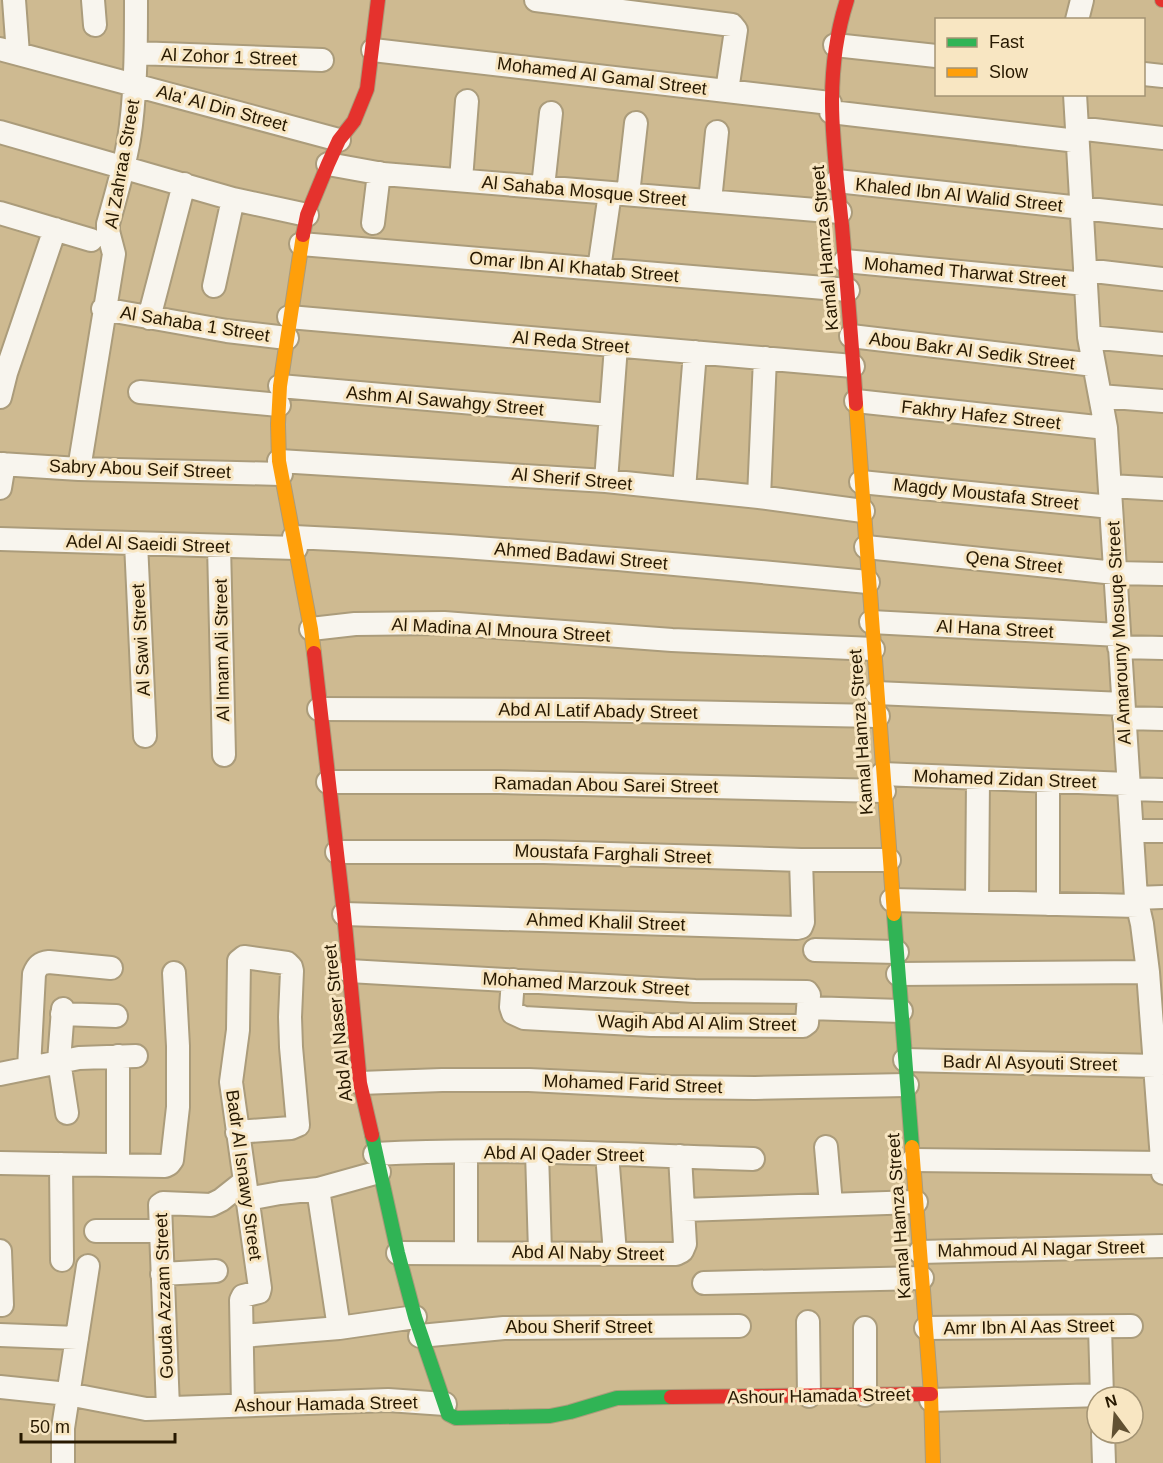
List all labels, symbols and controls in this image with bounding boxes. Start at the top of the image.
legend [935,18,1145,96]
text: Fast [989,32,1024,52]
street label: Al Zohor 1 Street [161,45,297,69]
street label: Mohamed Al Gamal Street [496,53,708,99]
text: Slow [989,62,1029,82]
street label: Ala' Al Din Street [154,81,290,135]
street label: Al Zahraa Street [101,98,143,230]
street label: Kamal Hamza Street [808,164,842,332]
street label: Al Sahaba Mosque Street [481,172,687,210]
street label: Khaled Ibn Al Walid Street [854,174,1064,216]
street label: Omar Ibn Al Khatab Street [468,248,680,286]
street label: Mohamed Tharwat Street [863,253,1067,291]
street label: Al Sahaba 1 Street [119,302,271,346]
street label: Al Reda Street [512,327,630,357]
street label: Abou Bakr Al Sedik Street [868,328,1076,374]
street label: Ashm Al Sawahgy Street [345,382,545,420]
street label: Fakhry Hafez Street [900,397,1062,433]
street label: Sabry Abou Seif Street [49,456,231,482]
street label: Al Sherif Street [511,464,633,494]
street label: Magdy Moustafa Street [892,474,1080,514]
street label: Al Amarouny Mosuqe Street [1103,521,1135,745]
street label: Adel Al Saeidi Street [66,531,230,557]
street label: Ahmed Badawi Street [493,538,669,574]
street label: Qena Street [965,547,1063,577]
street label: Al Imam Ali Street [211,578,233,722]
street label: Al Sawi Street [128,583,154,697]
street label: Al Madina Al Mnoura Street [391,614,611,646]
street label: Al Hana Street [936,616,1054,642]
street label: Kamal Hamza Street [845,648,877,816]
street label: Abd Al Latif Abady Street [498,699,698,723]
street label: Mohamed Zidan Street [913,766,1097,792]
street label: Ramadan Abou Sarei Street [494,773,718,797]
street label: Moustafa Farghali Street [514,841,712,867]
street label: Ahmed Khalil Street [526,909,686,935]
street label: Abd Al Naser Street [320,943,356,1103]
street label: Mohamed Marzouk Street [482,969,690,999]
street label: Wagih Abd Al Alim Street [598,1011,796,1035]
street label: Badr Al Asyouti Street [943,1051,1117,1075]
street label: Mohamed Farid Street [543,1071,723,1097]
street label: Badr Al Isnawy Street [222,1088,266,1262]
street label: Kamal Hamza Street [883,1132,915,1300]
street label: Abd Al Qader Street [484,1143,644,1165]
street label: Gouda Azzam Street [151,1213,177,1379]
street label: Mahmoud Al Nagar Street [937,1237,1145,1261]
street label: Abd Al Naby Street [512,1242,664,1264]
street label: Amr Ibn Al Aas Street [943,1316,1115,1338]
street label: Abou Sherif Street [505,1317,653,1337]
street label: Ashour Hamada Street [727,1384,911,1408]
north arrow [1085,1385,1145,1445]
text: N [1103,1391,1119,1411]
street label: Ashour Hamada Street [234,1392,418,1416]
scale bar [21,1406,176,1444]
text: 50 m [30,1417,70,1437]

